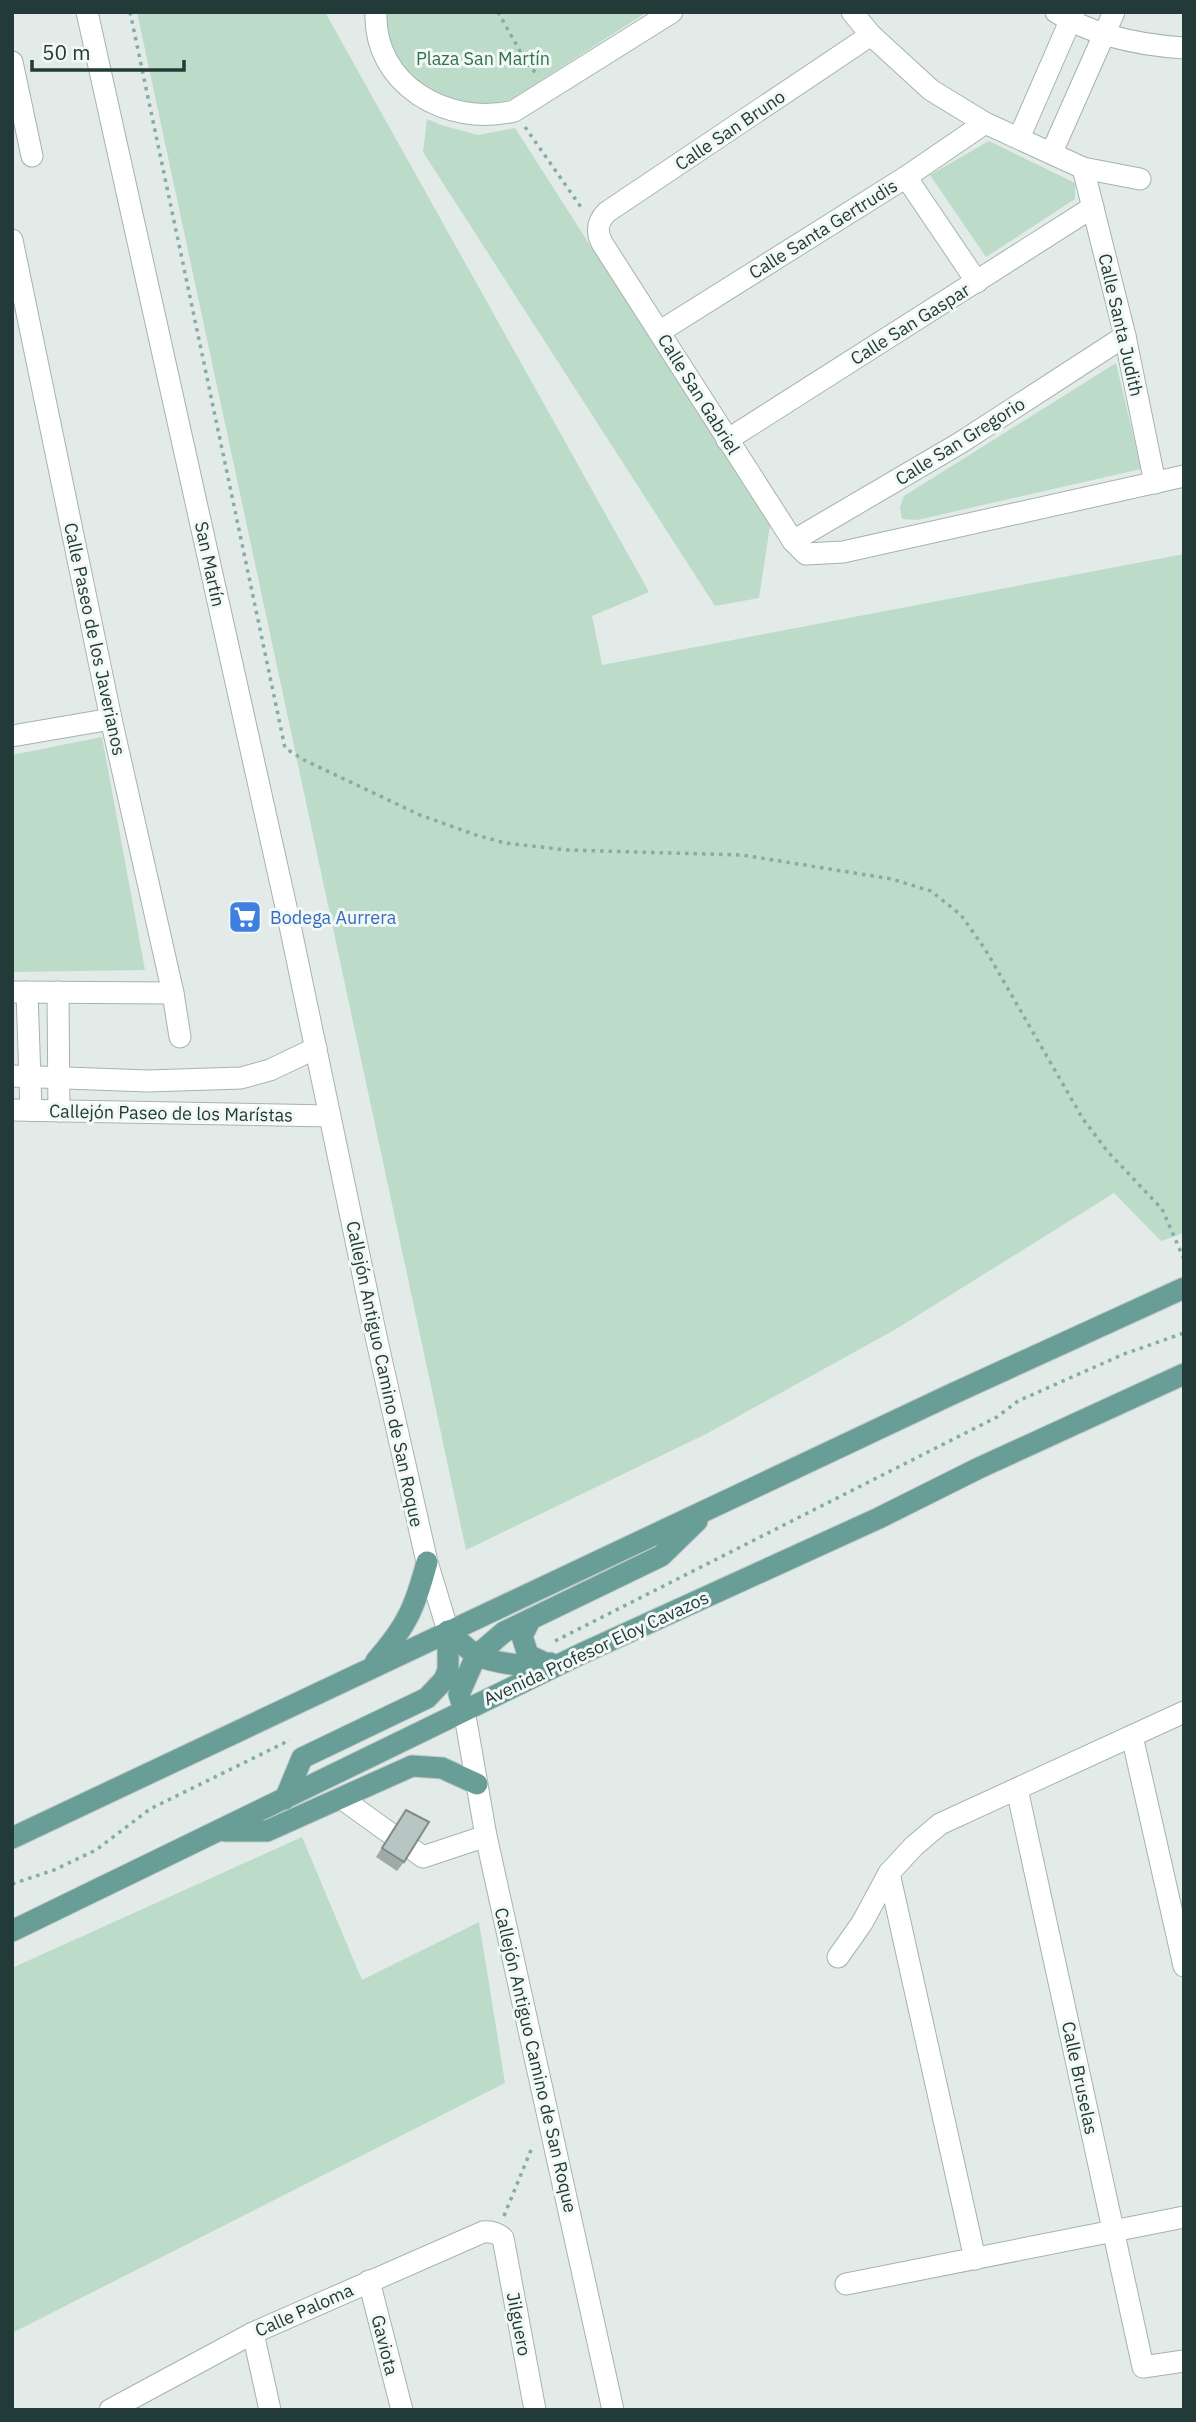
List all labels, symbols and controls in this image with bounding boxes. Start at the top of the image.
scale bar [32,28,184,72]
text: 50 m [42,38,91,66]
park label: Plaza San Martín [416,47,550,70]
street label: Calle San Bruno [670,85,790,175]
street label: Calle Santa Gertrudis [744,174,902,284]
street label: Calle Santa Judith [1093,251,1149,399]
street label: Calle San Gaspar [846,278,974,370]
street label: Calle San Gabriel [653,330,745,459]
street label: Calle San Gregorio [891,392,1029,490]
street label: San Martín [190,519,230,609]
street label: Calle Paseo de los Javerianos [59,520,131,758]
supermarket icon: Bodega Aurrera [226,898,264,936]
place label: Bodega Aurrera [270,906,397,929]
street label: Callejón Paseo de los Marístas [49,1099,293,1127]
street label: Callejón Antiguo Camino de San Roque [341,1219,429,1529]
street label: Avenida Profesor Eloy Cavazos [480,1586,712,1710]
street label: Callejón Antiguo Camino de San Roque [490,1905,582,2215]
street label: Calle Bruselas [1057,2019,1103,2137]
street label: Calle Paloma [251,2278,357,2342]
street label: Jilguero [502,2290,536,2358]
street label: Gaviota [366,2312,404,2378]

